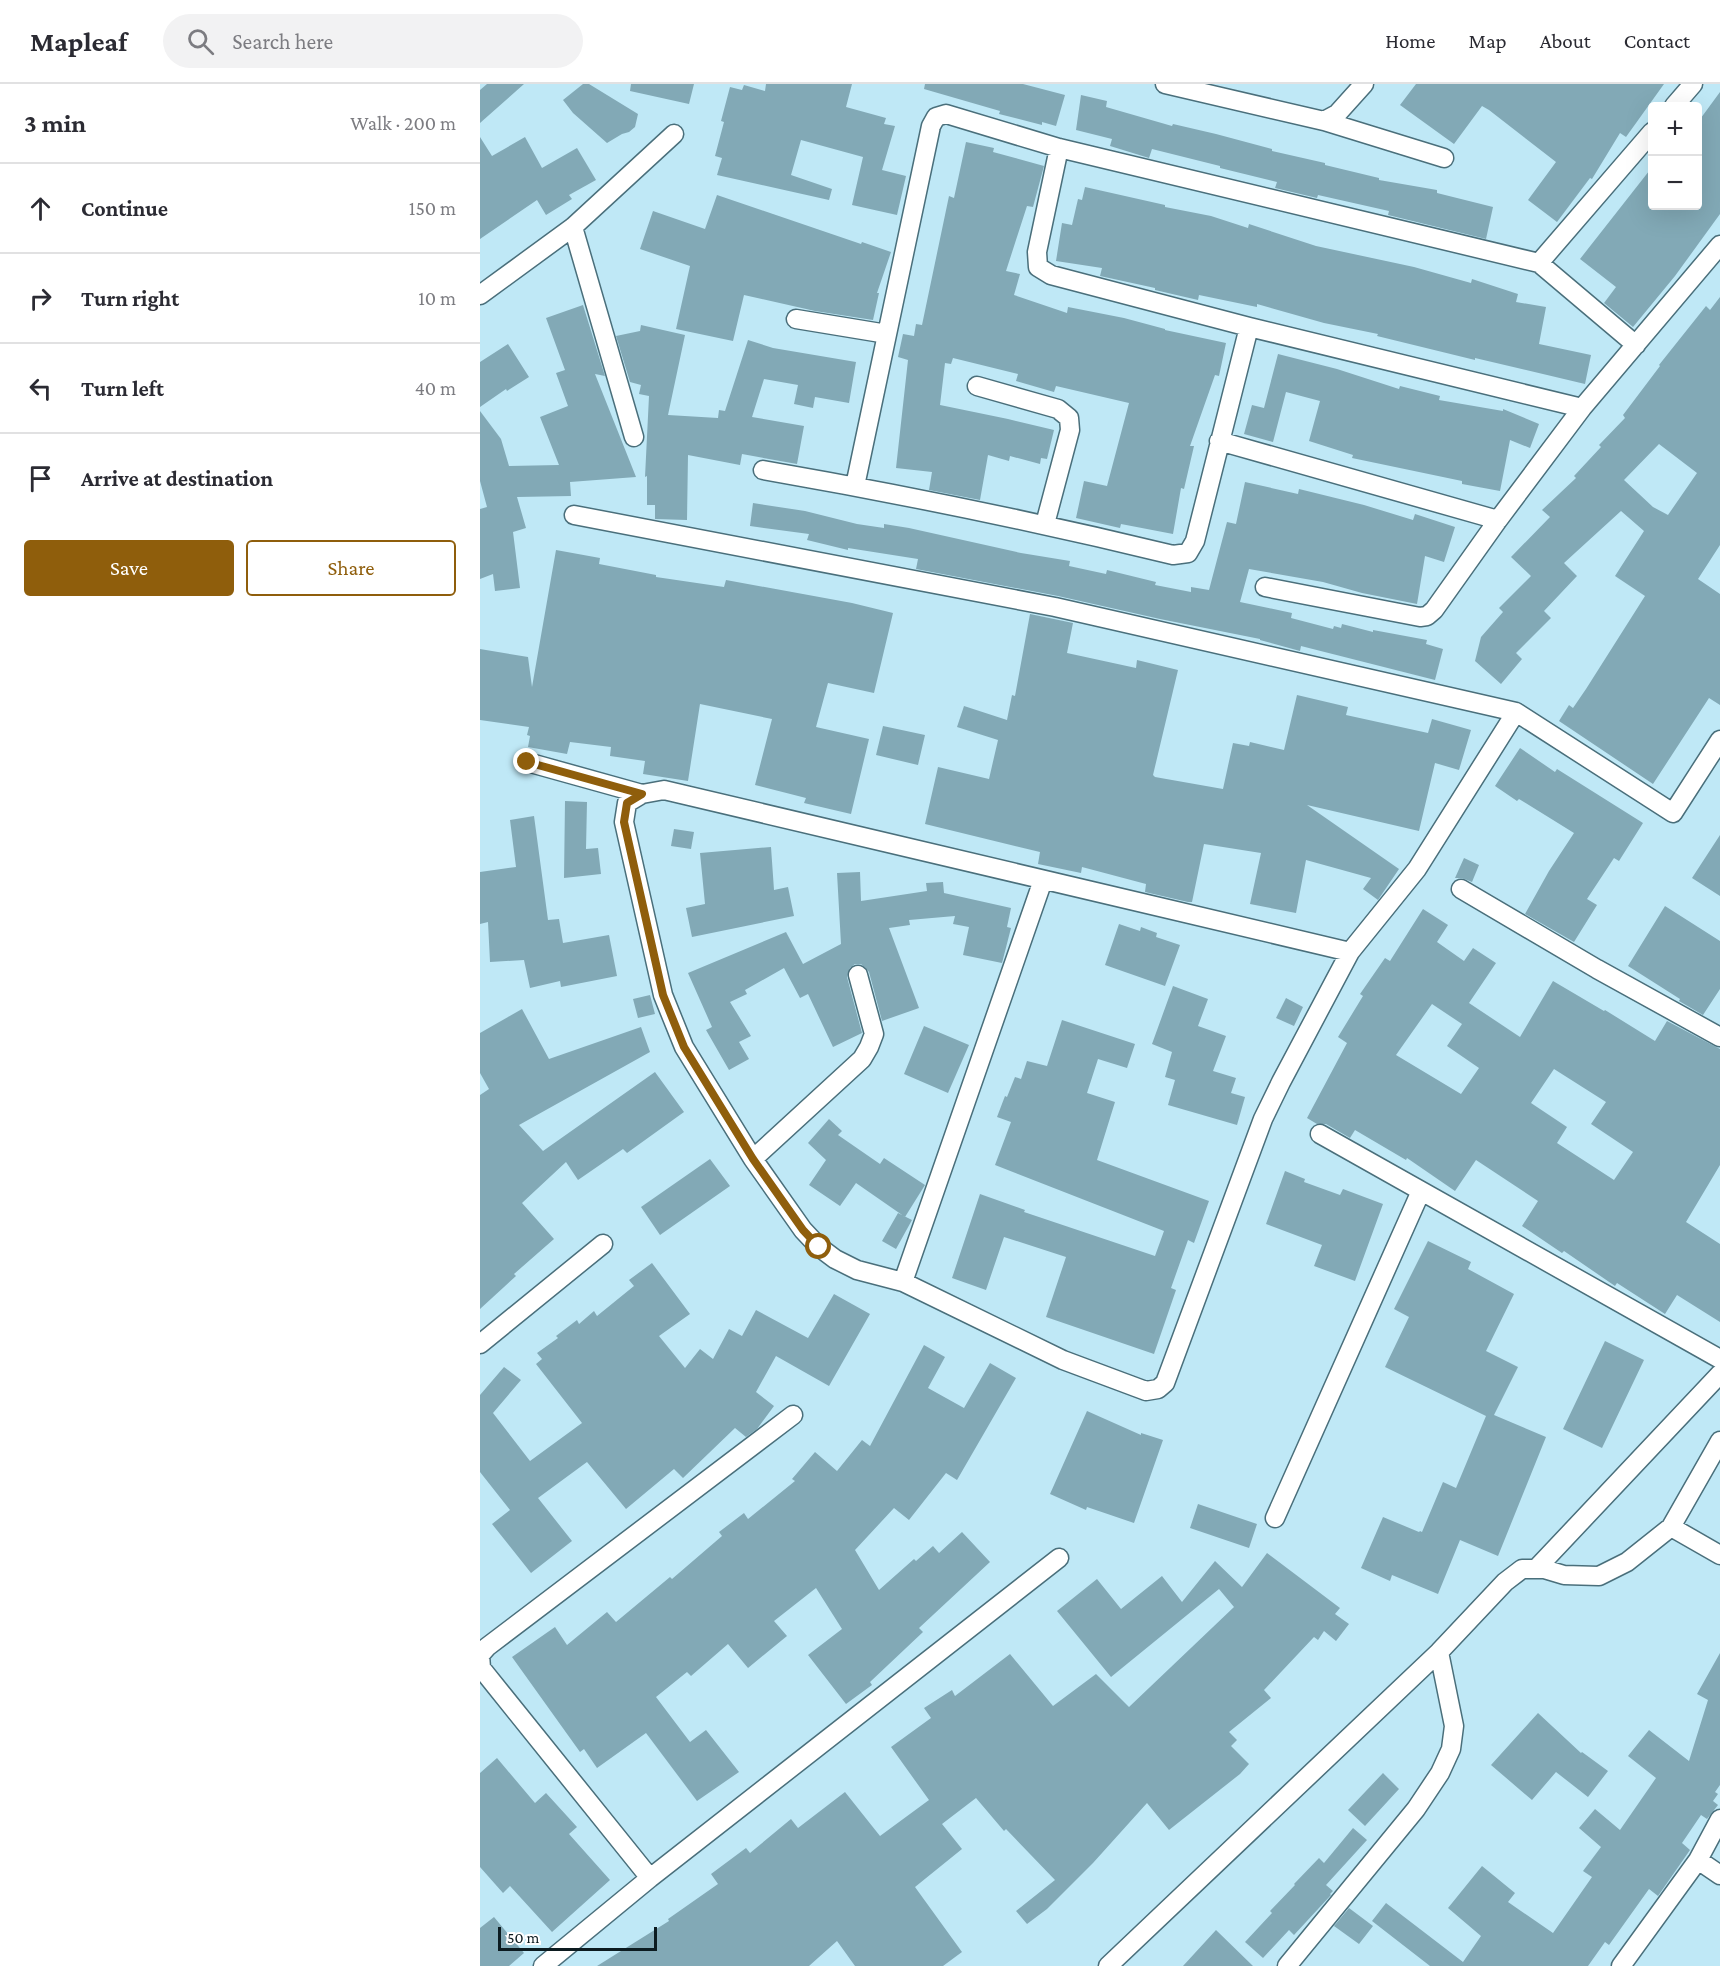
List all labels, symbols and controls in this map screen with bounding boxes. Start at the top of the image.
search box [163,14,583,68]
icon: search [184,25,217,58]
text: Mapleaf [30,26,127,57]
text: Search here [232,29,333,54]
text: Home [1385,29,1435,53]
text: Map [1468,29,1507,53]
text: About [1540,29,1591,53]
text: Contact [1624,29,1690,53]
map controls [1648,102,1702,210]
button: + [1648,102,1702,156]
text: 3 min [24,109,86,138]
text: Walk · 200 m [350,112,456,134]
button: − [1648,156,1702,210]
icon: ahead [24,192,57,225]
text: Continue [81,196,168,221]
text: 150 m [409,197,456,219]
icon: right [24,282,57,315]
text: Turn right [81,286,179,311]
text: 10 m [418,287,456,309]
icon: left [24,372,57,405]
text: Turn left [81,376,164,401]
text: 40 m [415,377,456,399]
icon: arrive [24,462,57,495]
text: Arrive at destination [81,466,273,491]
button: Save [24,540,234,596]
button: Share [246,540,456,596]
route end [513,748,539,774]
route start [805,1233,831,1259]
scale bar [498,1924,657,1952]
text: 50 m [507,1929,539,1946]

